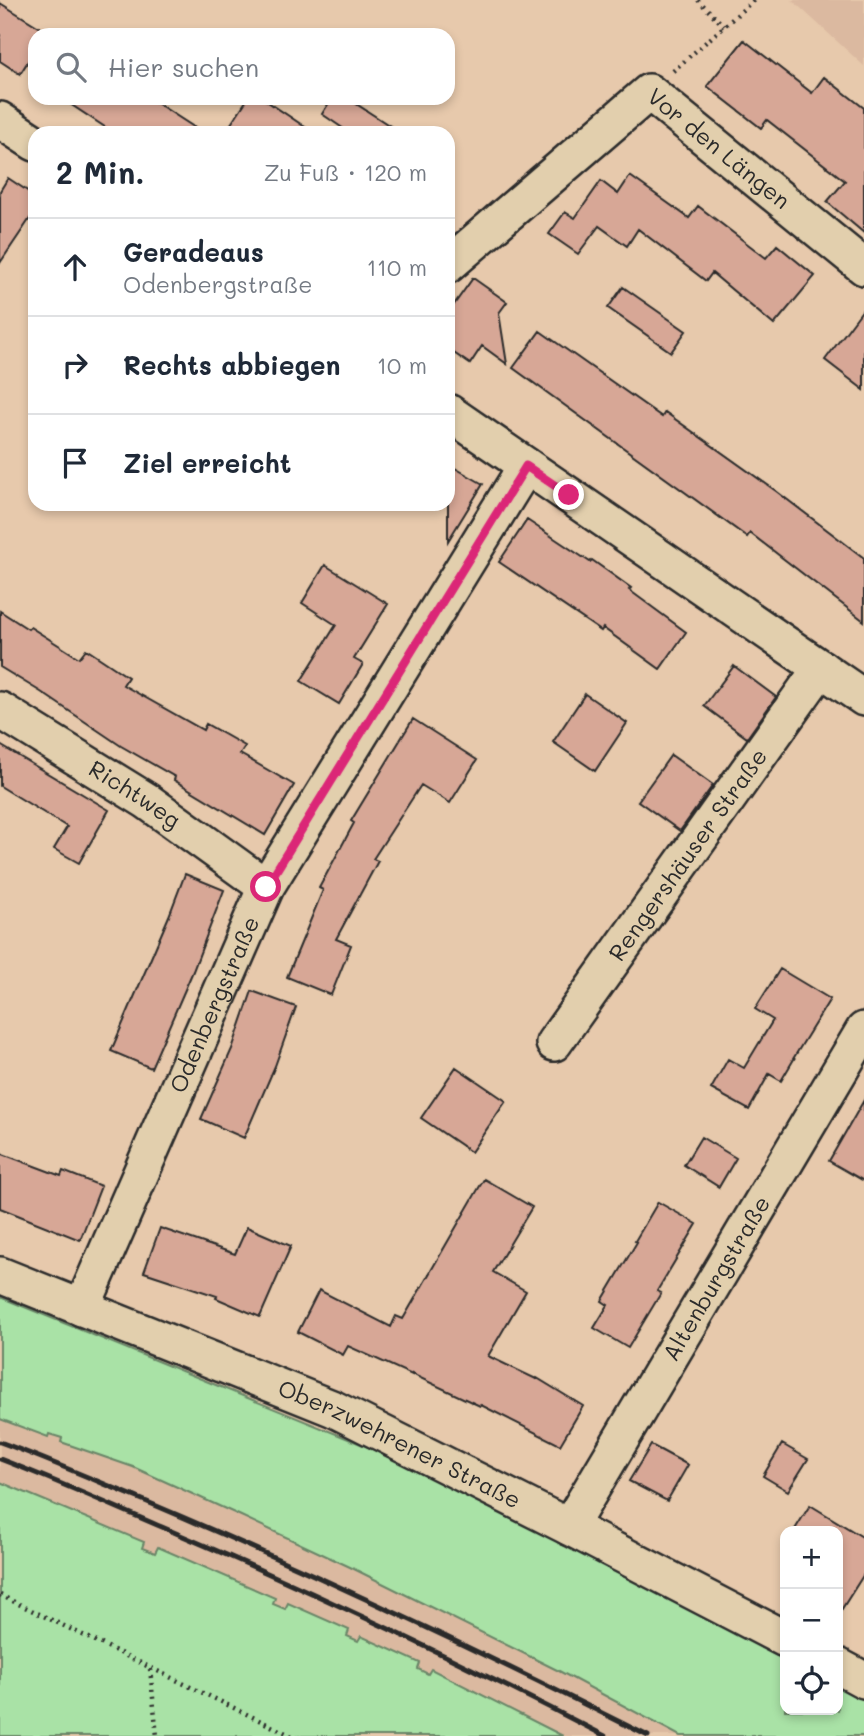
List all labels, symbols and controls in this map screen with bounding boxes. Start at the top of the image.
search box [28,28,455,105]
icon: search [52,48,90,86]
text: Hier suchen [108,50,259,84]
street label: Vor den Längen [642,81,797,215]
text: 2 Min. [56,152,144,192]
text: Zu Fuß · 120 m [264,157,427,187]
text: Geradeaus [123,235,264,269]
icon: ahead [56,248,94,286]
text: 110 m [367,252,427,282]
text: Odenbergstraße [123,269,313,299]
icon: right [56,346,94,384]
text: Rechts abbiegen [123,348,340,382]
text: 10 m [377,350,427,380]
icon: arrive [56,444,94,482]
text: Ziel erreicht [123,446,291,480]
route end [553,479,584,510]
street label: Rengershäuser Straße [601,742,773,966]
street label: Richtweg [84,753,187,835]
route start [250,871,281,902]
street label: Odenbergstraße [162,911,265,1097]
street label: Altenburgstraße [655,1190,776,1366]
street label: Oberzwehrener Straße [274,1372,526,1514]
map controls [780,1526,843,1715]
button: + [780,1526,843,1589]
button: − [780,1589,843,1652]
button: locate [780,1652,843,1715]

